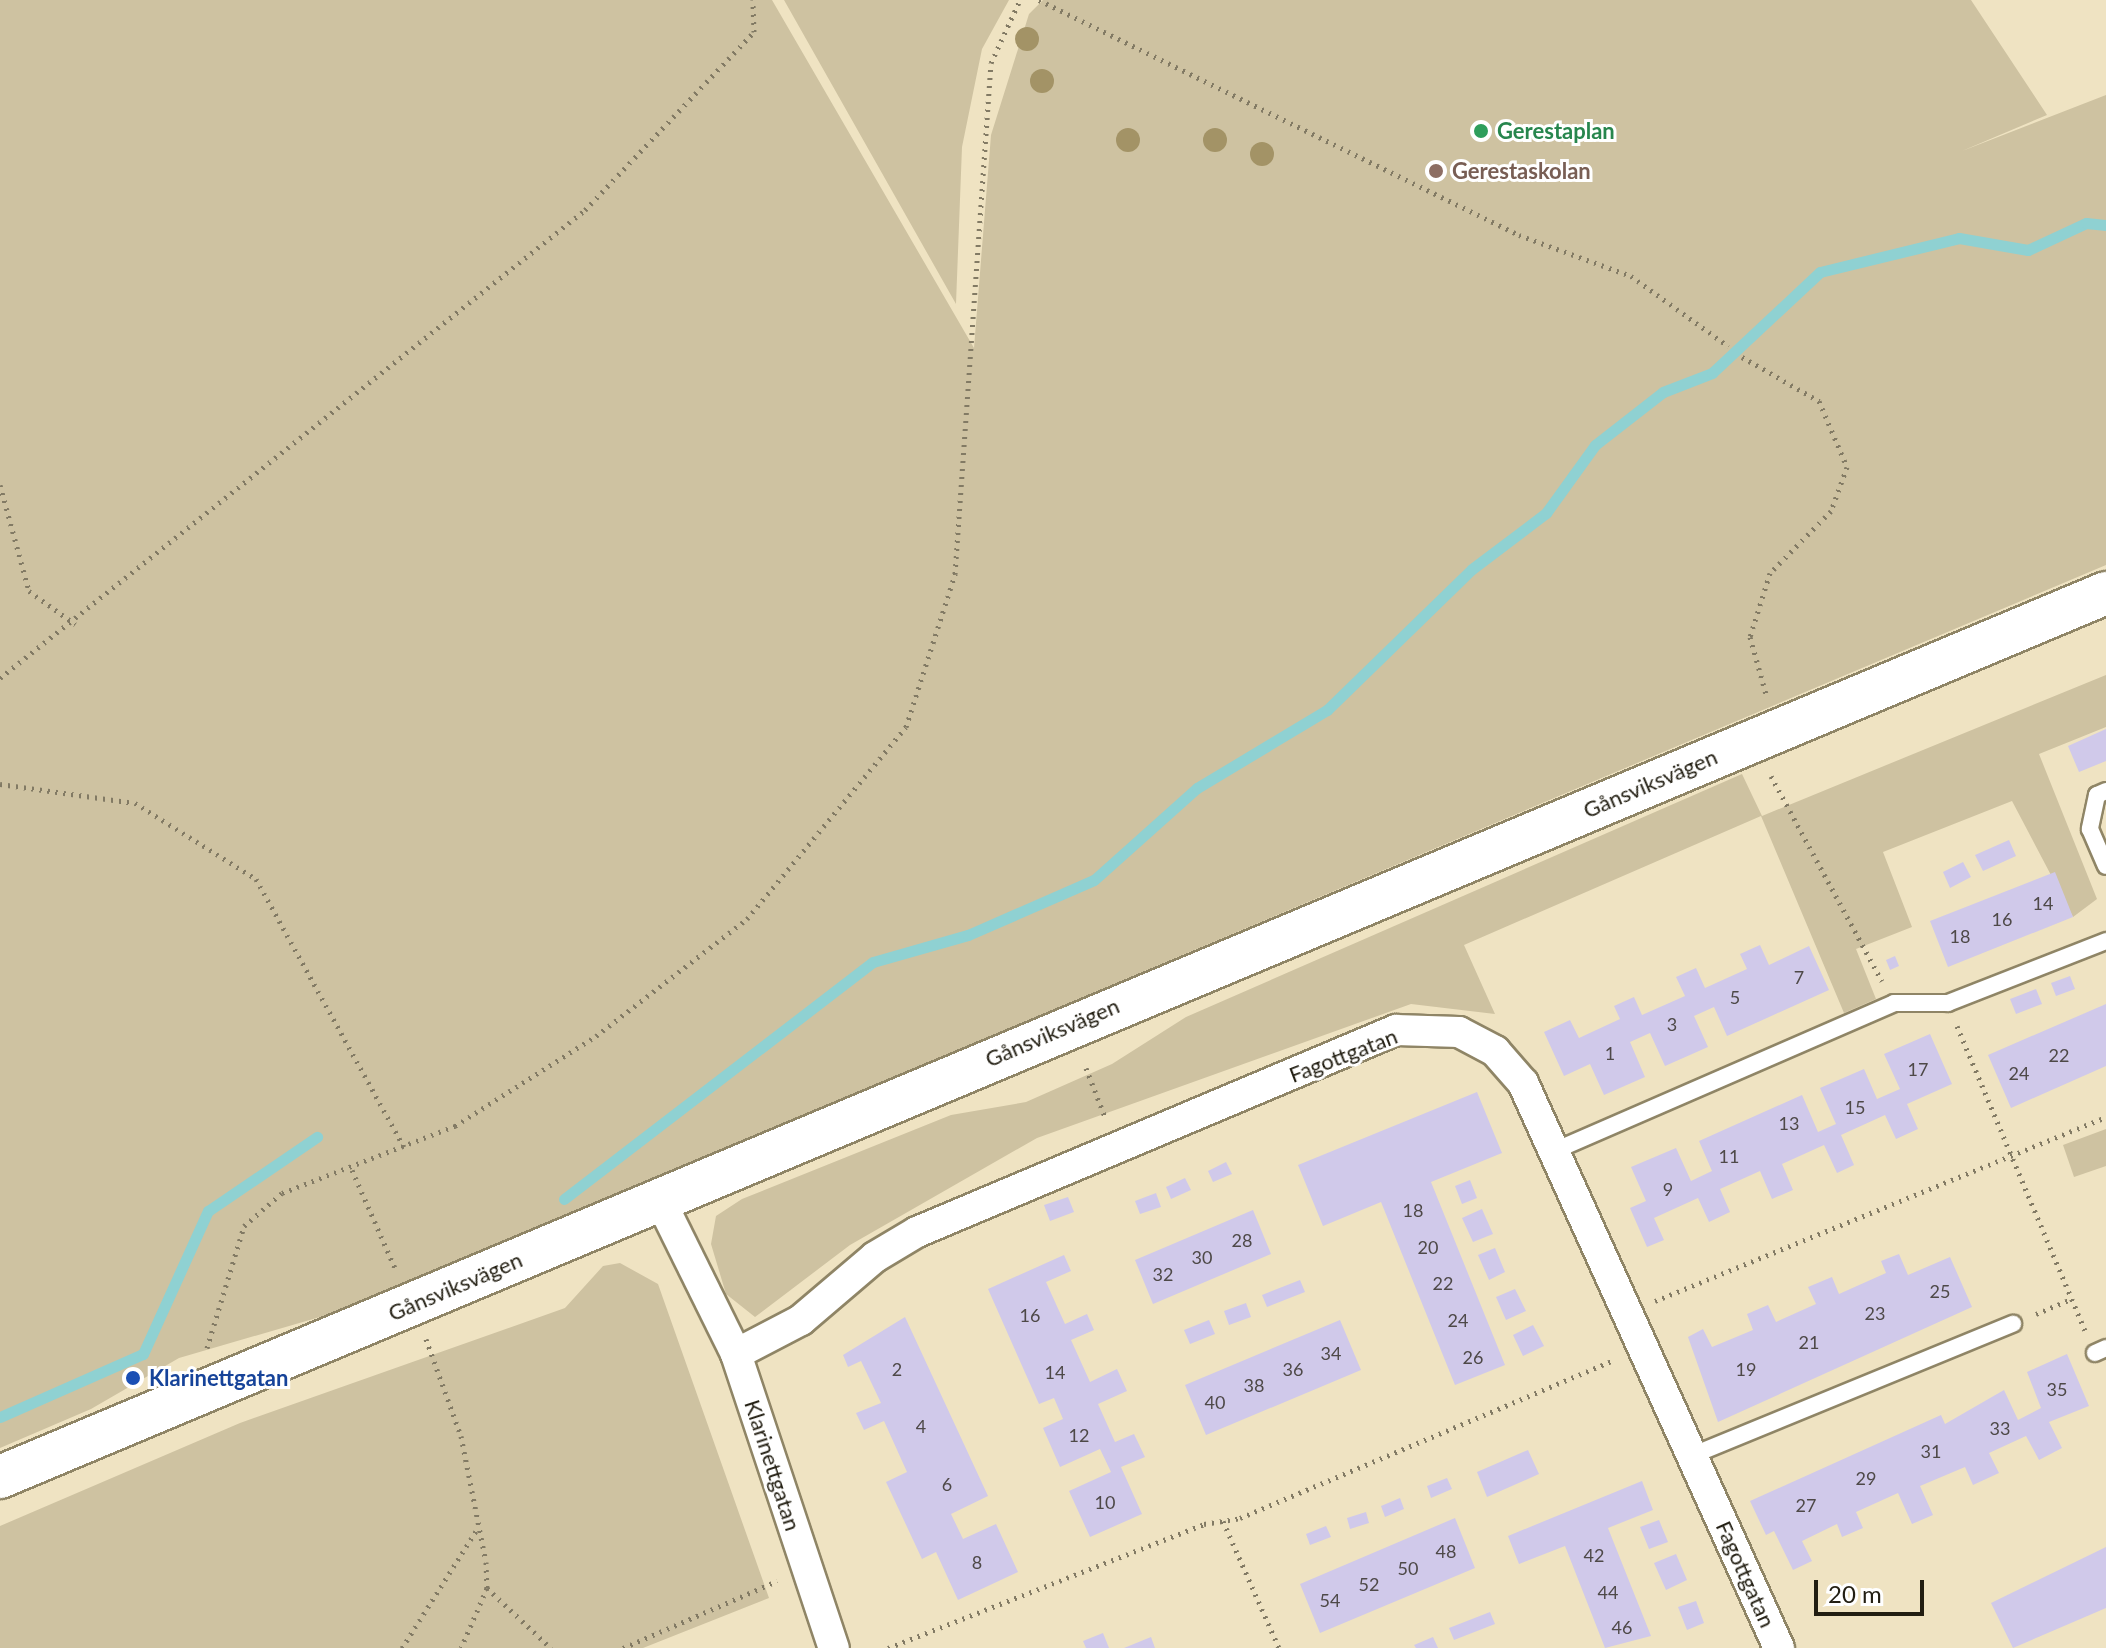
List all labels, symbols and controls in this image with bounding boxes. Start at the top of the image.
place label: Gerestaplan [1497,118,1615,144]
marker: Gerestaplan [1472,122,1490,140]
place label: Gerestaskolan [1452,158,1591,184]
marker: Gerestaskolan [1427,162,1445,180]
street label: Gånsviksvägen [1579,743,1721,823]
house number: 14 [2033,892,2053,914]
house number: 16 [1992,908,2012,930]
house number: 18 [1950,925,1970,947]
house number: 7 [1794,966,1804,988]
house number: 5 [1730,986,1740,1008]
street label: Gånsviksvägen [981,992,1123,1072]
house number: 3 [1667,1013,1677,1035]
street label: Fagottgatan [1285,1022,1401,1088]
house number: 1 [1605,1042,1615,1064]
house number: 22 [2049,1044,2069,1066]
house number: 17 [1908,1058,1928,1080]
house number: 24 [2009,1062,2029,1084]
house number: 15 [1845,1096,1865,1118]
house number: 13 [1779,1112,1799,1134]
house number: 11 [1719,1145,1739,1167]
house number: 9 [1663,1178,1673,1200]
house number: 18 [1403,1199,1423,1221]
house number: 28 [1232,1229,1252,1251]
house number: 20 [1418,1236,1438,1258]
street label: Gånsviksvägen [384,1246,526,1326]
house number: 30 [1192,1246,1212,1268]
house number: 32 [1153,1263,1173,1285]
house number: 22 [1433,1272,1453,1294]
house number: 25 [1930,1280,1950,1302]
house number: 23 [1865,1302,1885,1324]
house number: 16 [1020,1304,1040,1326]
house number: 24 [1448,1309,1468,1331]
house number: 21 [1799,1331,1819,1353]
house number: 34 [1321,1342,1341,1364]
house number: 26 [1463,1346,1483,1368]
house number: 2 [892,1358,902,1380]
house number: 36 [1283,1358,1303,1380]
house number: 19 [1736,1358,1756,1380]
house number: 14 [1045,1361,1065,1383]
place label: Klarinettgatan [149,1365,288,1391]
marker: Klarinettgatan [124,1369,142,1387]
house number: 38 [1244,1374,1264,1396]
house number: 35 [2047,1378,2067,1400]
house number: 40 [1205,1391,1225,1413]
street label: Klarinettgatan [739,1396,807,1534]
house number: 4 [916,1415,926,1437]
house number: 33 [1990,1417,2010,1439]
house number: 12 [1069,1424,1089,1446]
house number: 31 [1921,1440,1941,1462]
house number: 29 [1856,1467,1876,1489]
house number: 6 [942,1473,952,1495]
house number: 10 [1095,1491,1115,1513]
house number: 27 [1796,1494,1816,1516]
street label: Fagottgatan [1711,1517,1781,1631]
house number: 48 [1436,1540,1456,1562]
house number: 42 [1584,1544,1604,1566]
house number: 8 [972,1551,982,1573]
house number: 50 [1398,1557,1418,1579]
scale bar [1818,1564,1928,1614]
house number: 52 [1359,1573,1379,1595]
text: 20 m [1828,1579,1882,1608]
house number: 44 [1598,1581,1618,1603]
house number: 54 [1320,1589,1340,1611]
house number: 46 [1612,1616,1632,1638]

